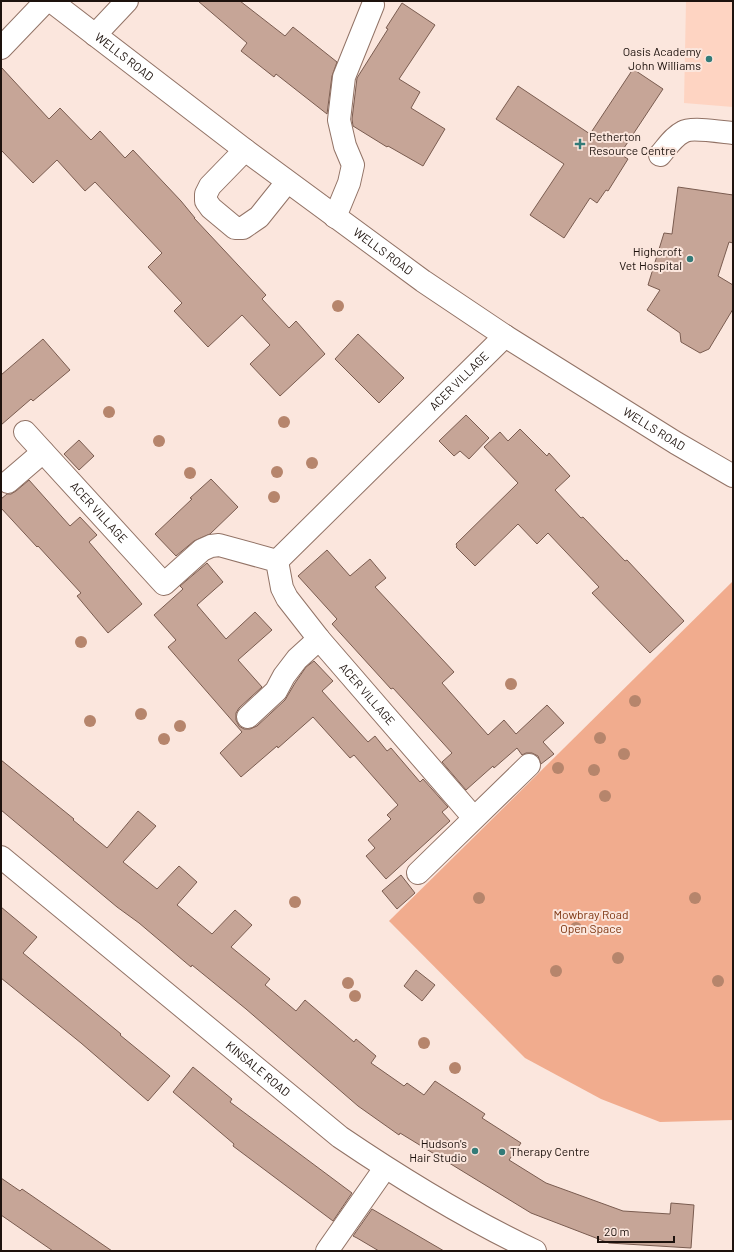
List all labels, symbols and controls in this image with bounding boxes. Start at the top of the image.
street label: WELLS ROAD [92,29,157,83]
place label: Oasis Academy John Williams [623,44,701,72]
marker: Oasis Academy John Williams [704,54,714,64]
place label: Petherton Resource Centre [589,129,676,157]
marker: Petherton Resource Centre [574,138,586,150]
street label: WELLS ROAD [351,224,416,277]
place label: Highcroft Vet Hospital [619,244,682,272]
marker: Highcroft Vet Hospital [685,254,695,264]
street label: ACER VILLAGE [426,348,491,413]
street label: WELLS ROAD [621,404,688,453]
street label: ACER VILLAGE [68,478,131,545]
street label: ACER VILLAGE [337,660,398,728]
park label: Mowbray Road Open Space [554,907,628,935]
street label: KINSALE ROAD [224,1038,293,1099]
place label: Hudson's Hair Studio [409,1136,467,1164]
place label: Therapy Centre [510,1144,590,1158]
marker: Hudson's Hair Studio [470,1146,480,1156]
marker: Therapy Centre [497,1147,507,1157]
scale bar [598,1218,674,1244]
text: 20 m [604,1224,630,1238]

